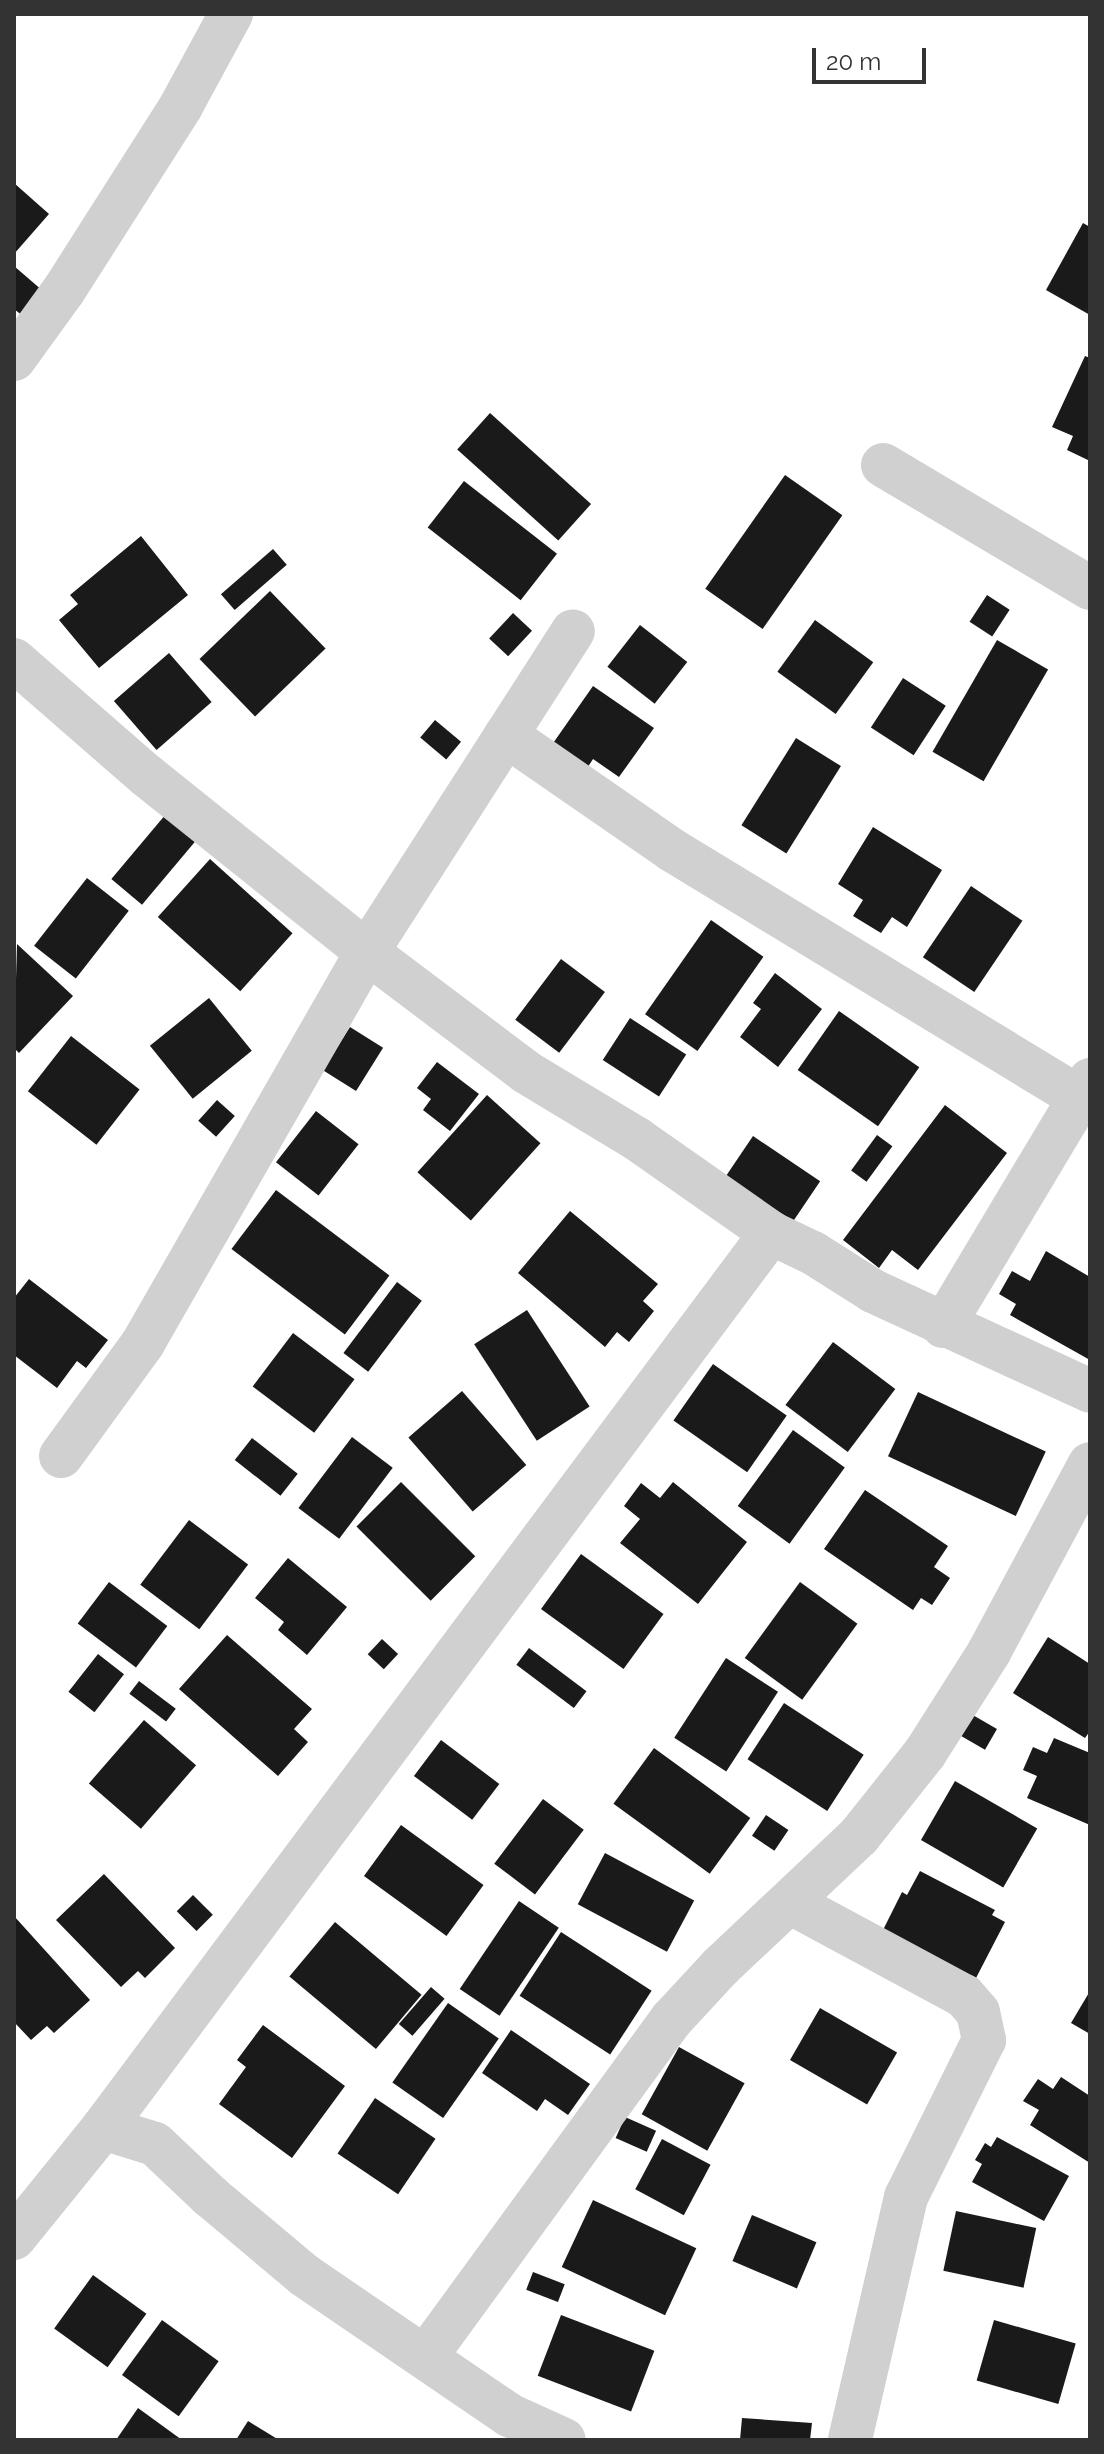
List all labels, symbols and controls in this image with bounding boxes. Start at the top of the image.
scale bar [816,32,930,82]
text: 20 m [826,47,881,76]

